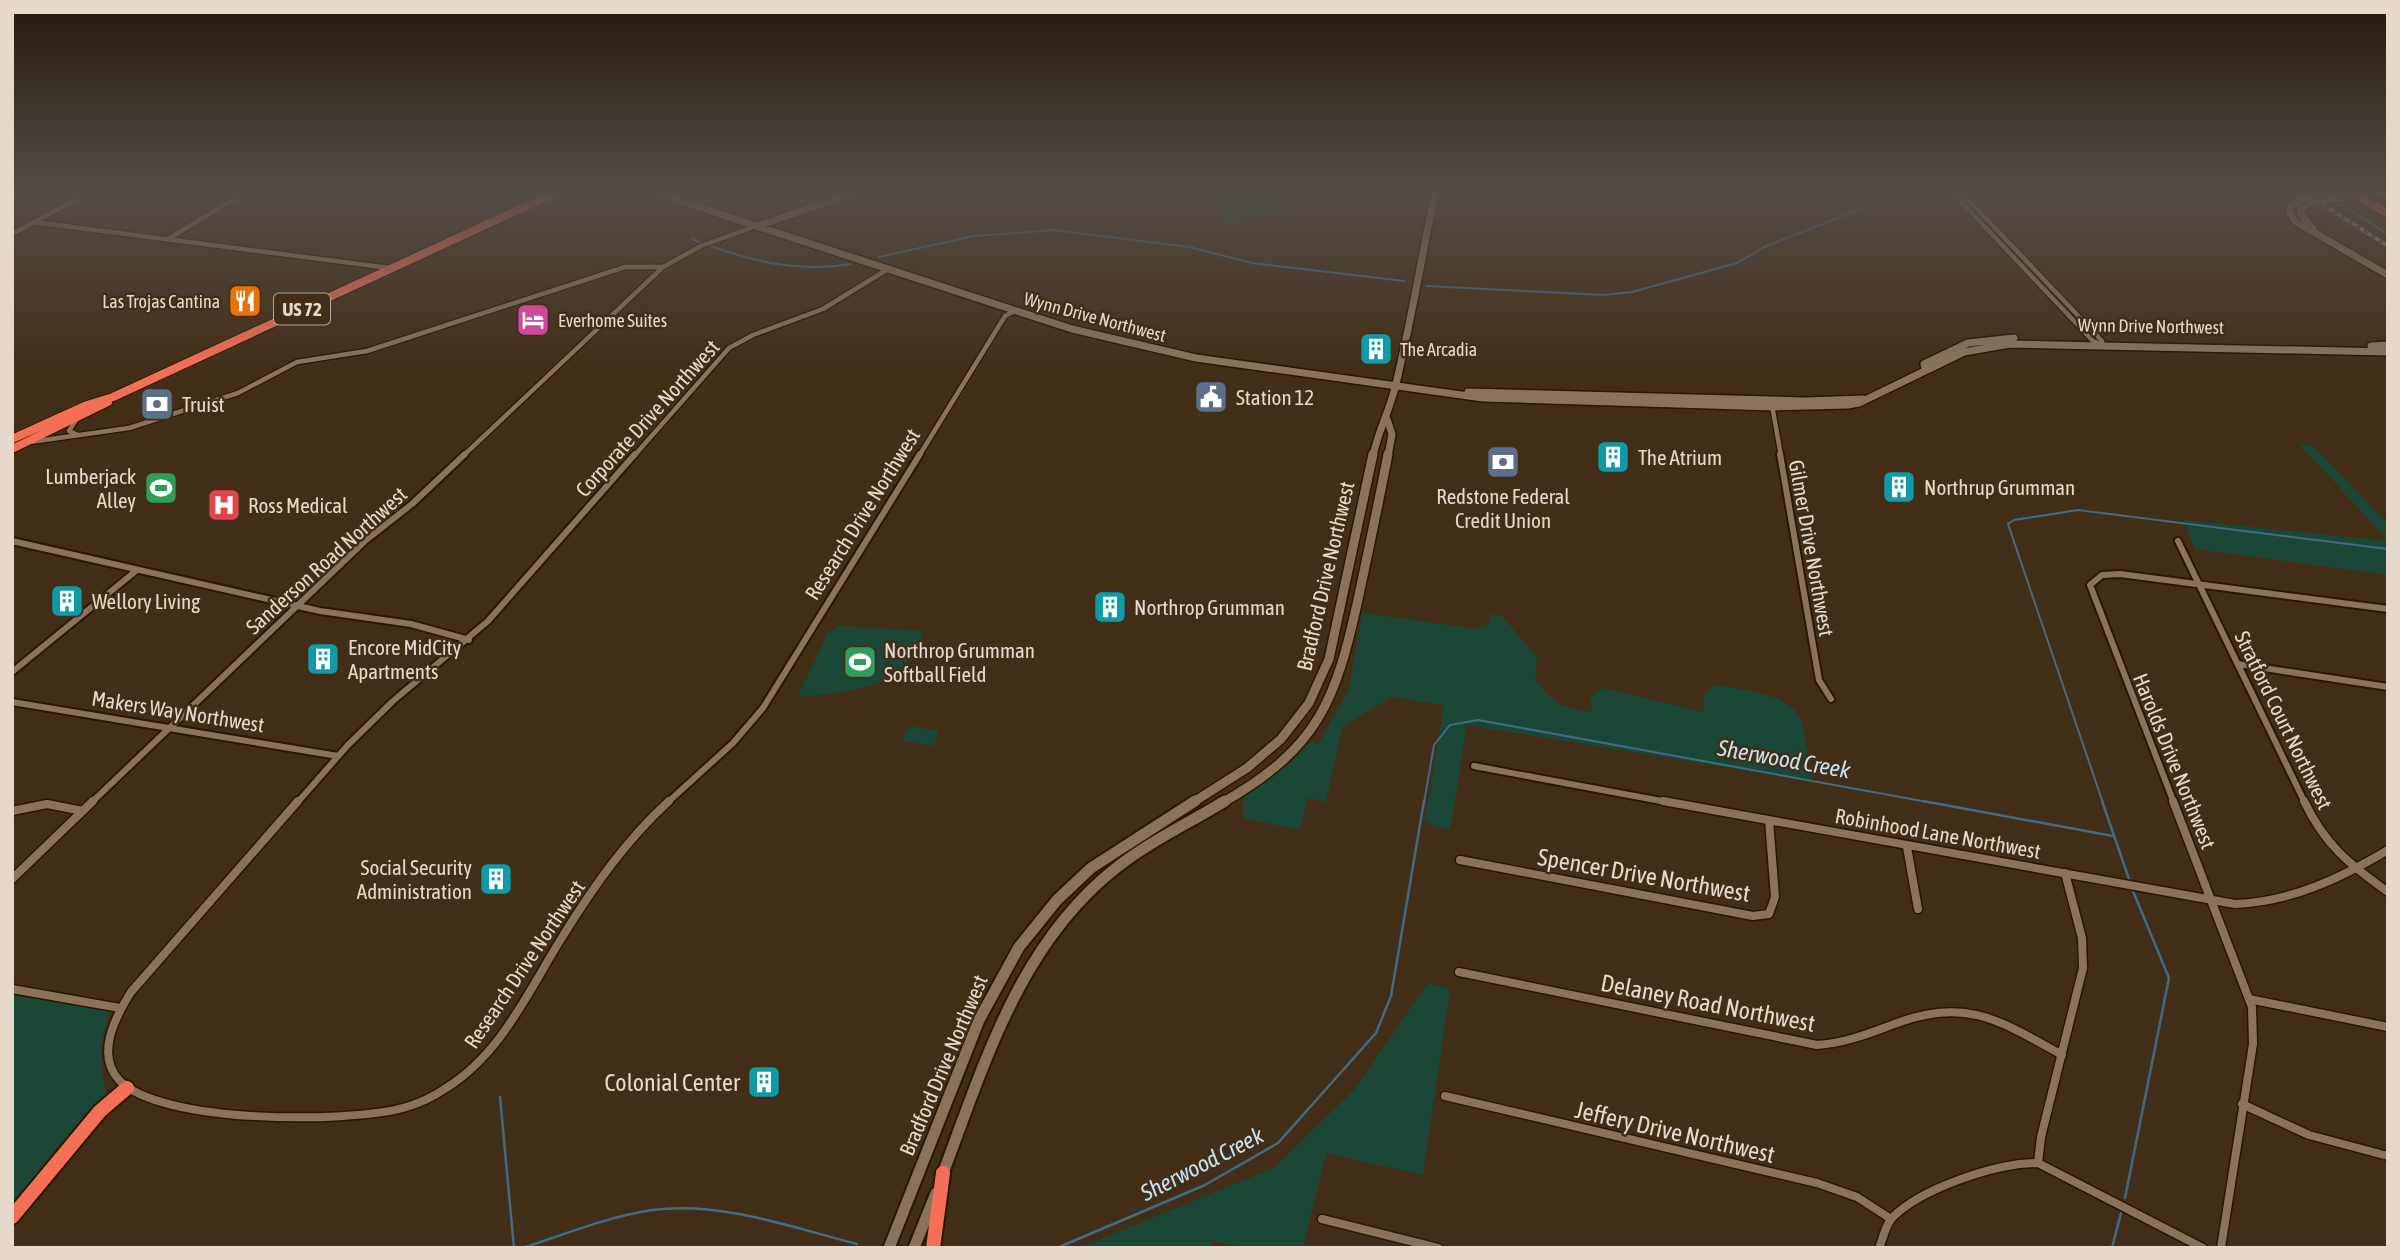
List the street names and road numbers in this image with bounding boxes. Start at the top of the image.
street label: Wynn Drive Northwest [1022,288,1168,346]
road number: US 72 [274,294,330,324]
street label: Wynn Drive Northwest [2078,314,2224,338]
street label: Corporate Drive Northwest [570,335,724,501]
street label: Research Drive Northwest [800,424,924,604]
street label: Gilmer Drive Northwest [1785,458,1839,638]
street label: Bradford Drive Northwest [1292,479,1358,673]
street label: Sanderson Road Northwest [241,482,411,638]
street label: Stratford Court Northwest [2230,627,2338,813]
street label: Harolds Drive Northwest [2129,670,2221,852]
street label: Makers Way Northwest [90,686,266,736]
street label: Robinhood Lane Northwest [1833,803,2043,863]
street label: Spencer Drive Northwest [1536,843,1752,907]
street label: Research Drive Northwest [459,876,589,1052]
street label: Delaney Road Northwest [1599,969,1817,1037]
street label: Bradford Drive Northwest [894,971,992,1159]
street label: Jeffery Drive Northwest [1573,1096,1777,1168]

